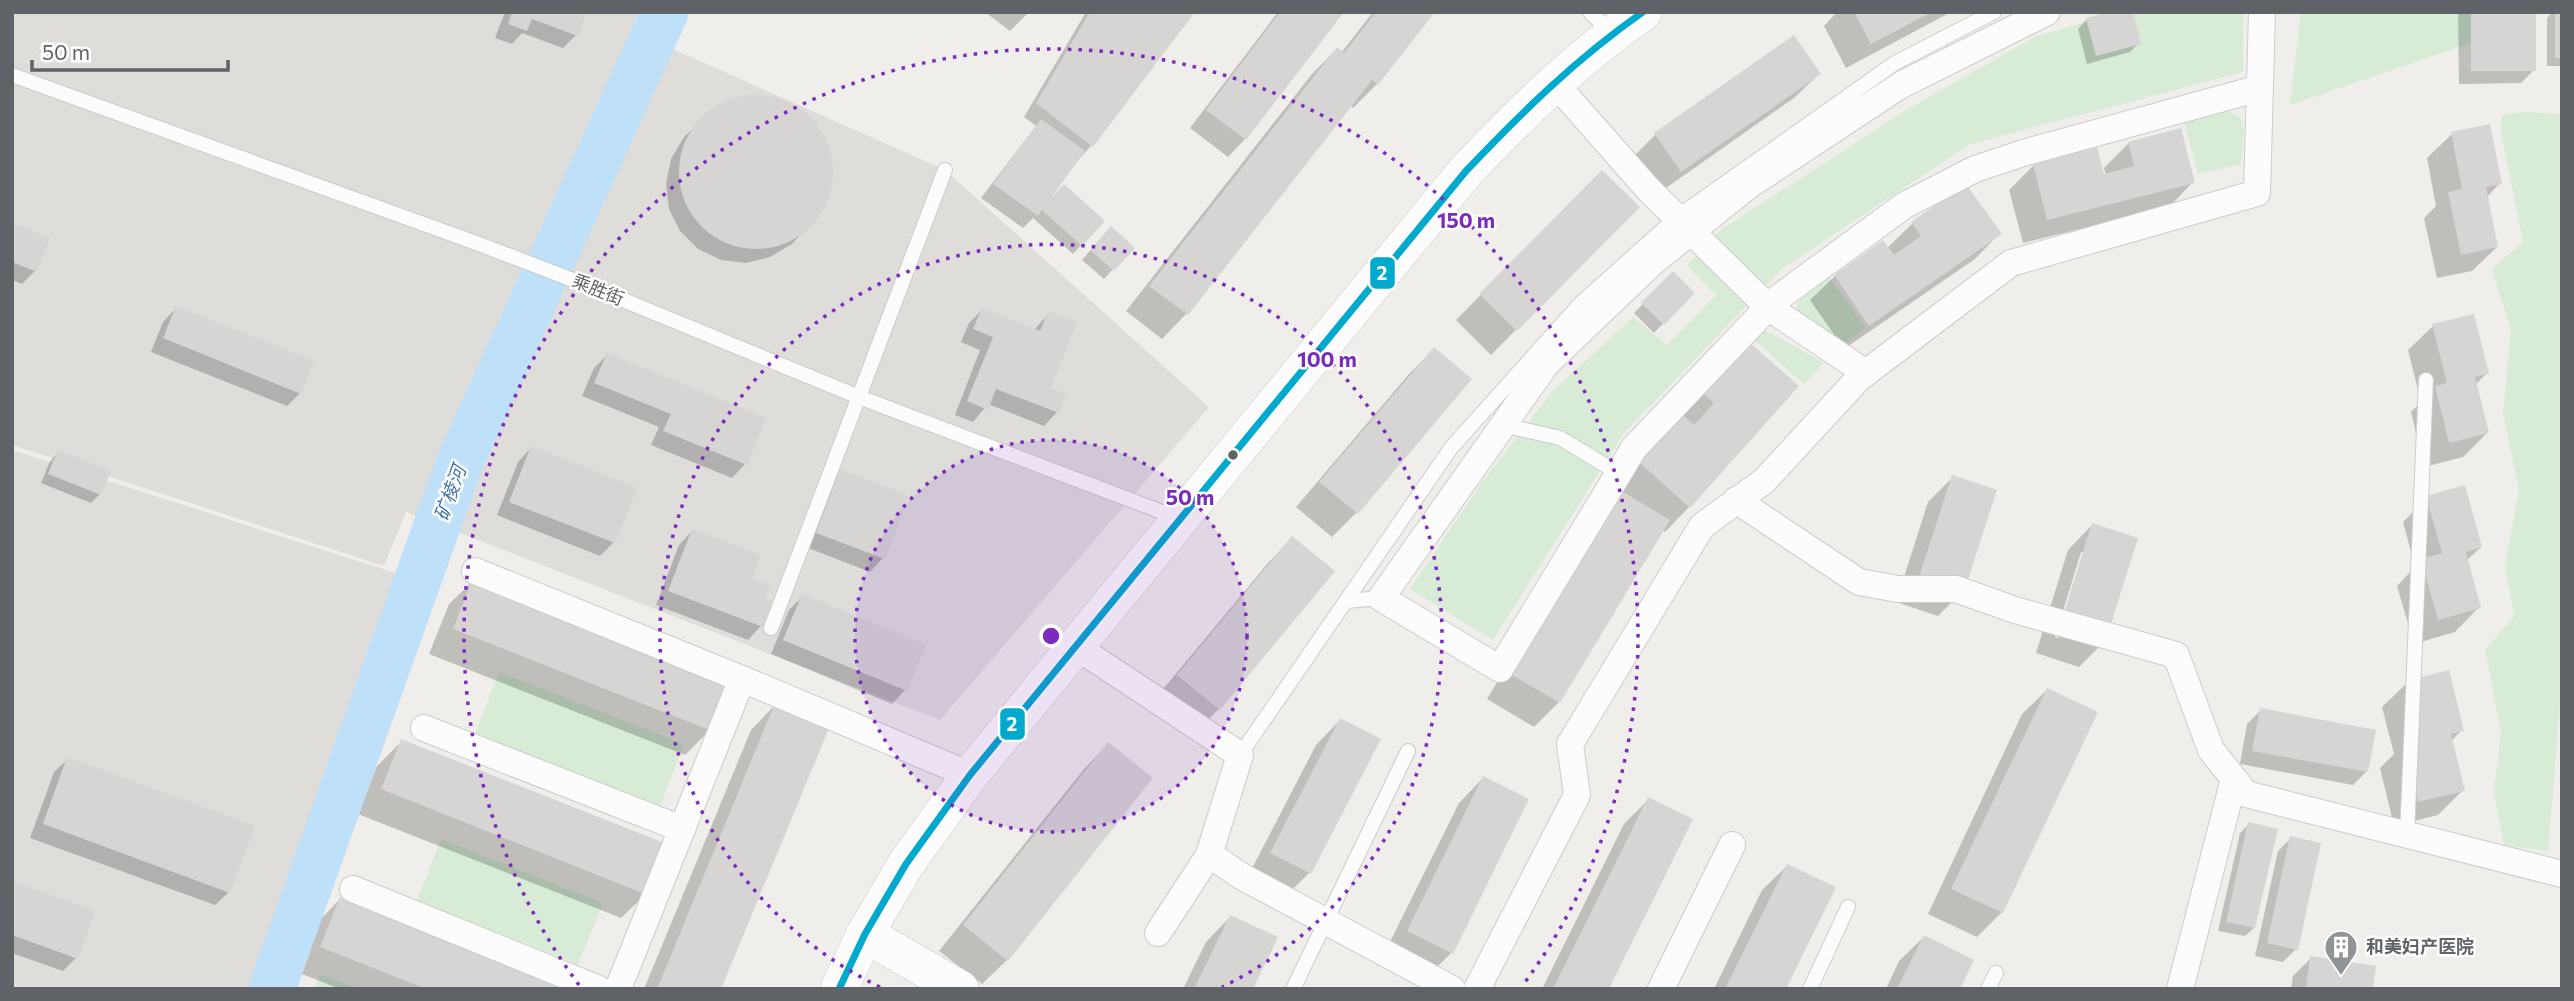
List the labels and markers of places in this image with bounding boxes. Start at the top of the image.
unlabelled marker [1226,448,1240,462]
centre of rings [1039,624,1063,648]
building icon: 和美妇产医院 [2322,928,2360,977]
place label: 和美妇产医院 [2366,935,2474,957]

